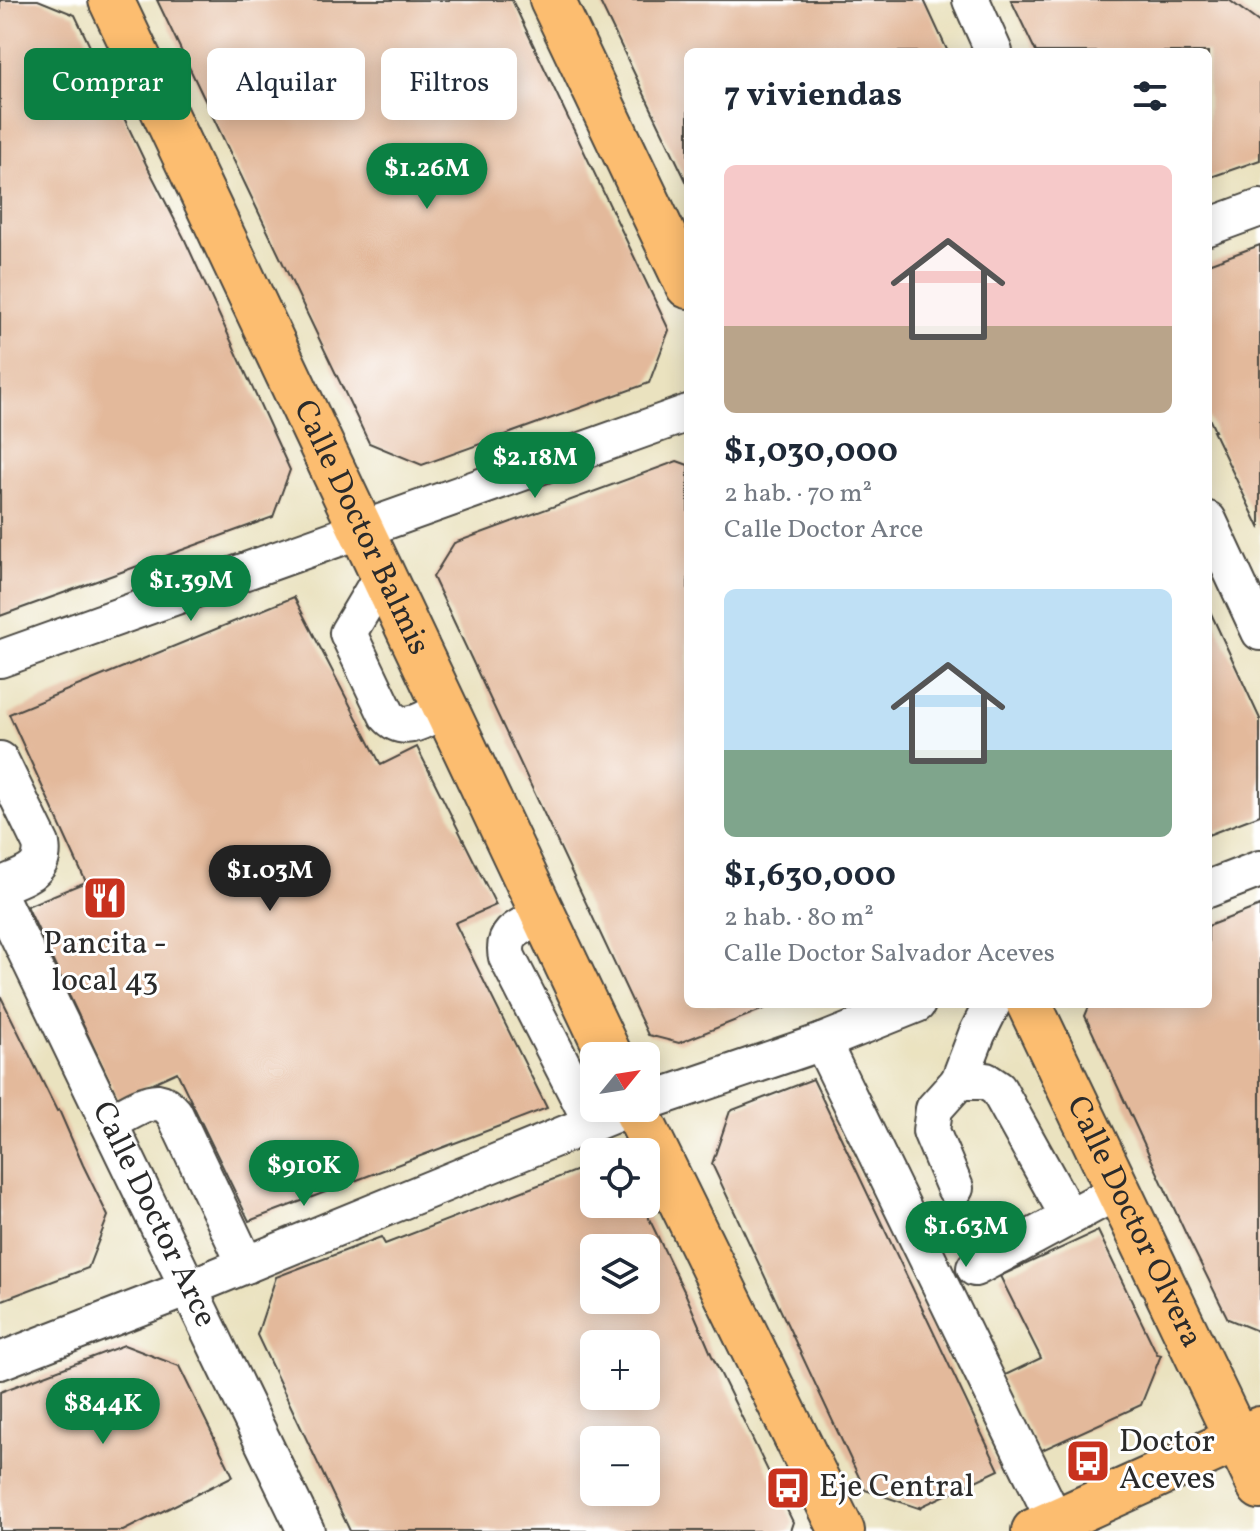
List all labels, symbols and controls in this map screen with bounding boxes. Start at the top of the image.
chip: Comprar [24,48,191,120]
chip: Alquilar [207,48,365,120]
chip: Filtros [381,48,517,120]
text: 7 viviendas [724,73,902,120]
icon: filters [1128,74,1172,118]
pin: $1.26M [362,143,492,211]
text: $1.26M [384,151,470,187]
icon: home [876,217,1020,361]
street label: Calle Doctor Balmis [281,393,440,663]
text: $1,030,000 [724,429,898,476]
pin: $2.18M [470,432,600,500]
text: $2.18M [492,440,578,476]
text: 2 hab. · 70 m² [724,476,872,512]
text: Calle Doctor Arce [724,512,923,548]
pin: $1.39M [126,555,256,623]
text: $1.39M [149,563,233,599]
icon: home [876,641,1020,785]
pin: $1.03M [205,845,335,913]
text: $1.03M [227,853,313,889]
text: $1,630,000 [724,853,896,900]
restaurant icon: Pancita - local 43 [81,874,129,922]
text: 2 hab. · 80 m² [724,900,874,936]
place label: Pancita - local 43 [43,923,167,1004]
text: Calle Doctor Salvador Aceves [724,936,1055,972]
north arrow [580,1042,660,1122]
map controls [580,1042,660,1506]
street label: Calle Doctor Olvera [1054,1089,1212,1355]
street label: Calle Doctor Arce [80,1095,226,1335]
button: locate [580,1138,660,1218]
pin: $910K [248,1140,360,1208]
text: $910K [267,1148,341,1184]
pin: $1.63M [901,1201,1031,1269]
text: $1.63M [924,1209,1008,1245]
button: layers [580,1234,660,1314]
button: + [580,1330,660,1410]
pin: $844K [47,1378,159,1446]
text: $844K [64,1386,142,1422]
place label: Doctor Aceves [1119,1421,1215,1502]
button: − [580,1426,660,1506]
bus stop icon: Doctor Aceves [1064,1437,1112,1485]
bus stop icon: Eje Central [764,1464,812,1512]
place label: Eje Central [819,1466,974,1510]

